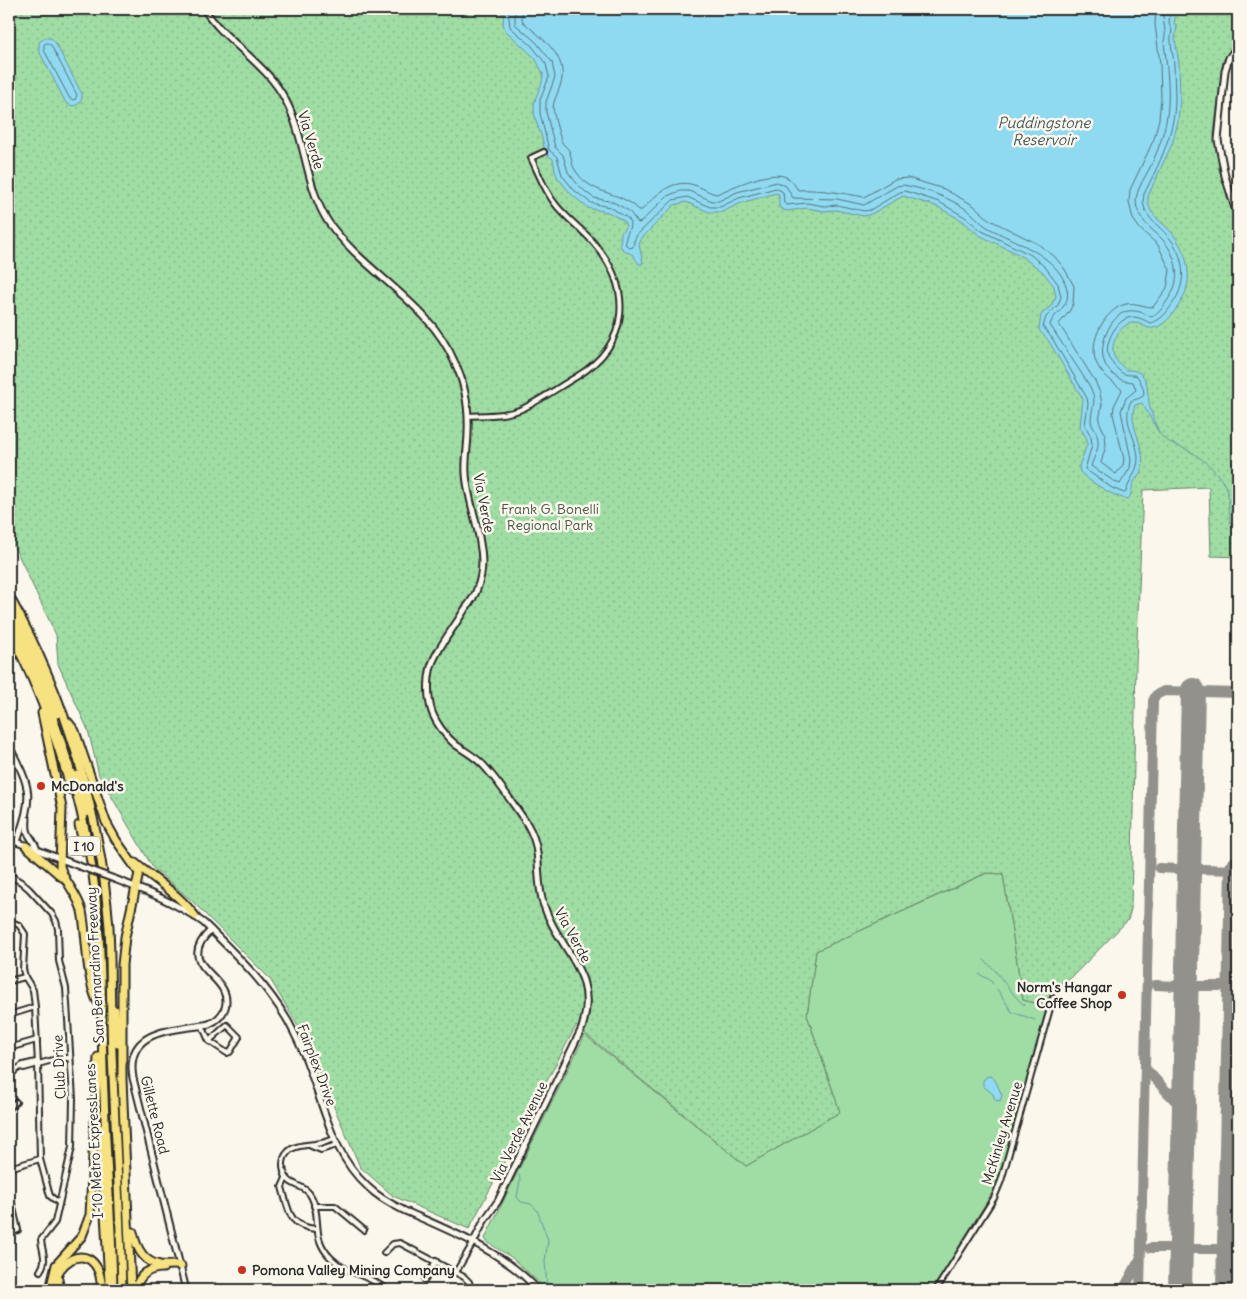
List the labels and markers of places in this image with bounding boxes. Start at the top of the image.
place label: McDonald's [51,777,124,795]
marker: McDonald's [35,780,47,792]
place label: Norm's Hangar Coffee Shop [1017,978,1112,1012]
marker: Norm's Hangar Coffee Shop [1116,989,1128,1001]
place label: Pomona Valley Mining Company [252,1261,455,1279]
marker: Pomona Valley Mining Company [236,1264,248,1276]

